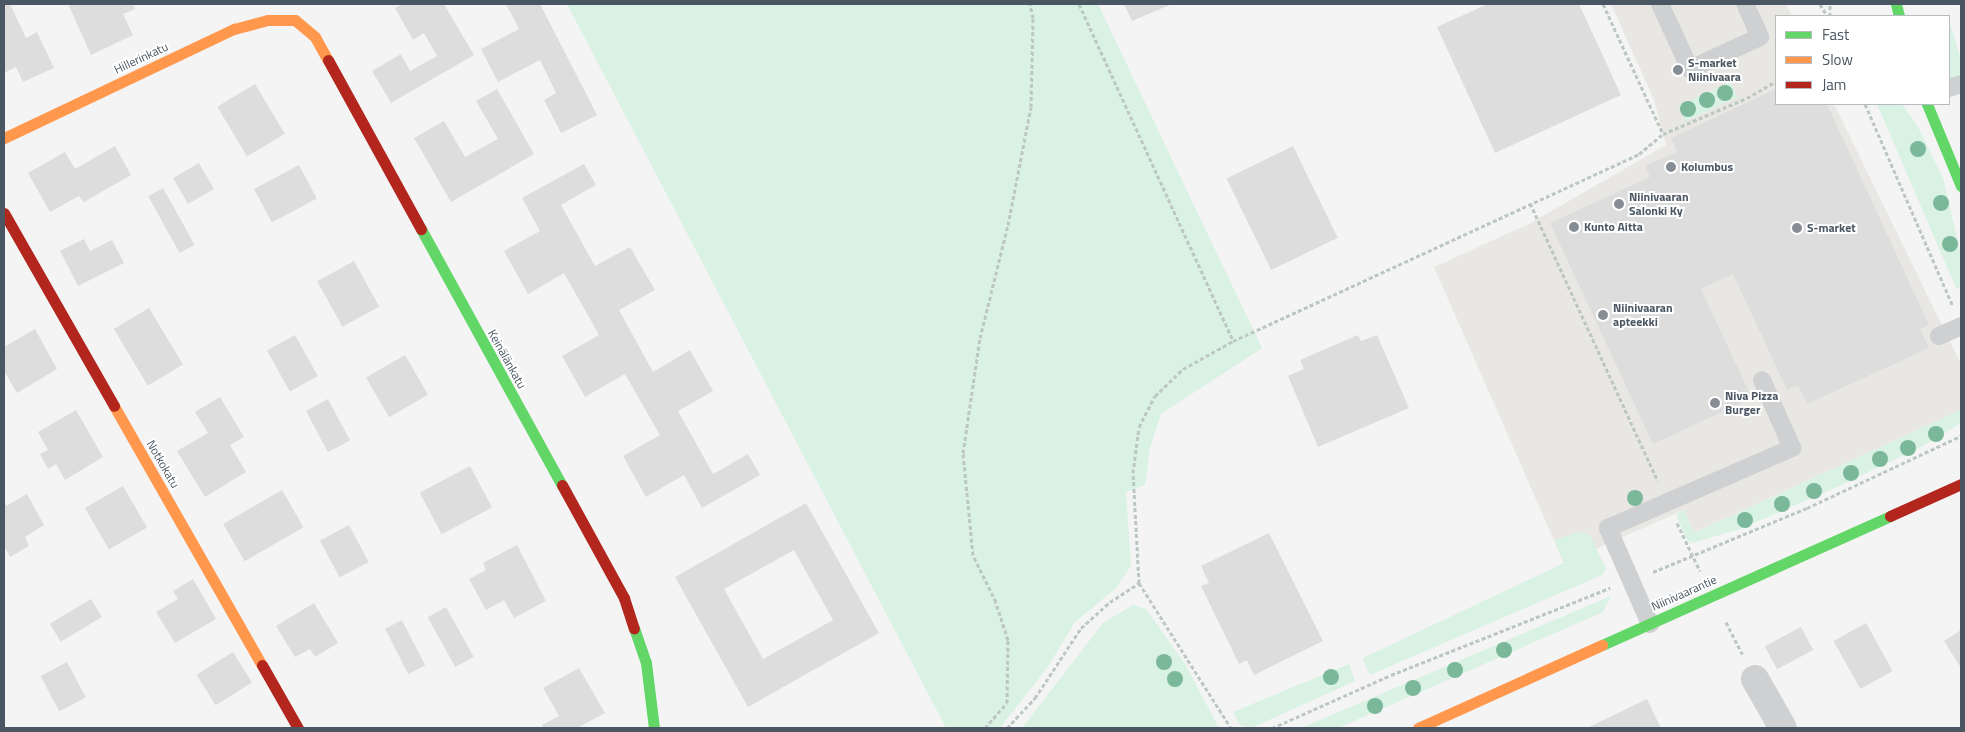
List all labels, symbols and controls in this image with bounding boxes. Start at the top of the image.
legend [1775,15,1950,105]
text: Fast [1822,23,1849,46]
street label: Hillerinkatu [112,39,170,77]
text: Slow [1822,48,1853,71]
place label: S-market Niinivaara [1688,56,1741,84]
marker: S-market Niinivaara [1672,64,1684,76]
text: Jam [1822,73,1846,96]
place label: Kolumbus [1681,160,1733,174]
marker: Kolumbus [1665,161,1677,173]
place label: Niinivaaran Salonki Ky [1629,190,1689,218]
marker: Niinivaaran Salonki Ky [1613,198,1625,210]
place label: Kunto Aitta [1584,220,1643,234]
marker: Kunto Aitta [1568,221,1580,233]
place label: S-market [1807,221,1856,235]
marker: S-market [1791,222,1803,234]
place label: Niinivaaran apteekki [1613,301,1673,329]
marker: Niinivaaran apteekki [1597,309,1609,321]
street label: Keinälänkatu [485,327,529,391]
place label: Niva Pizza Burger [1725,389,1778,417]
marker: Niva Pizza Burger [1709,397,1721,409]
street label: Notkokatu [144,438,182,490]
street label: Niinivaarantie [1649,572,1719,614]

